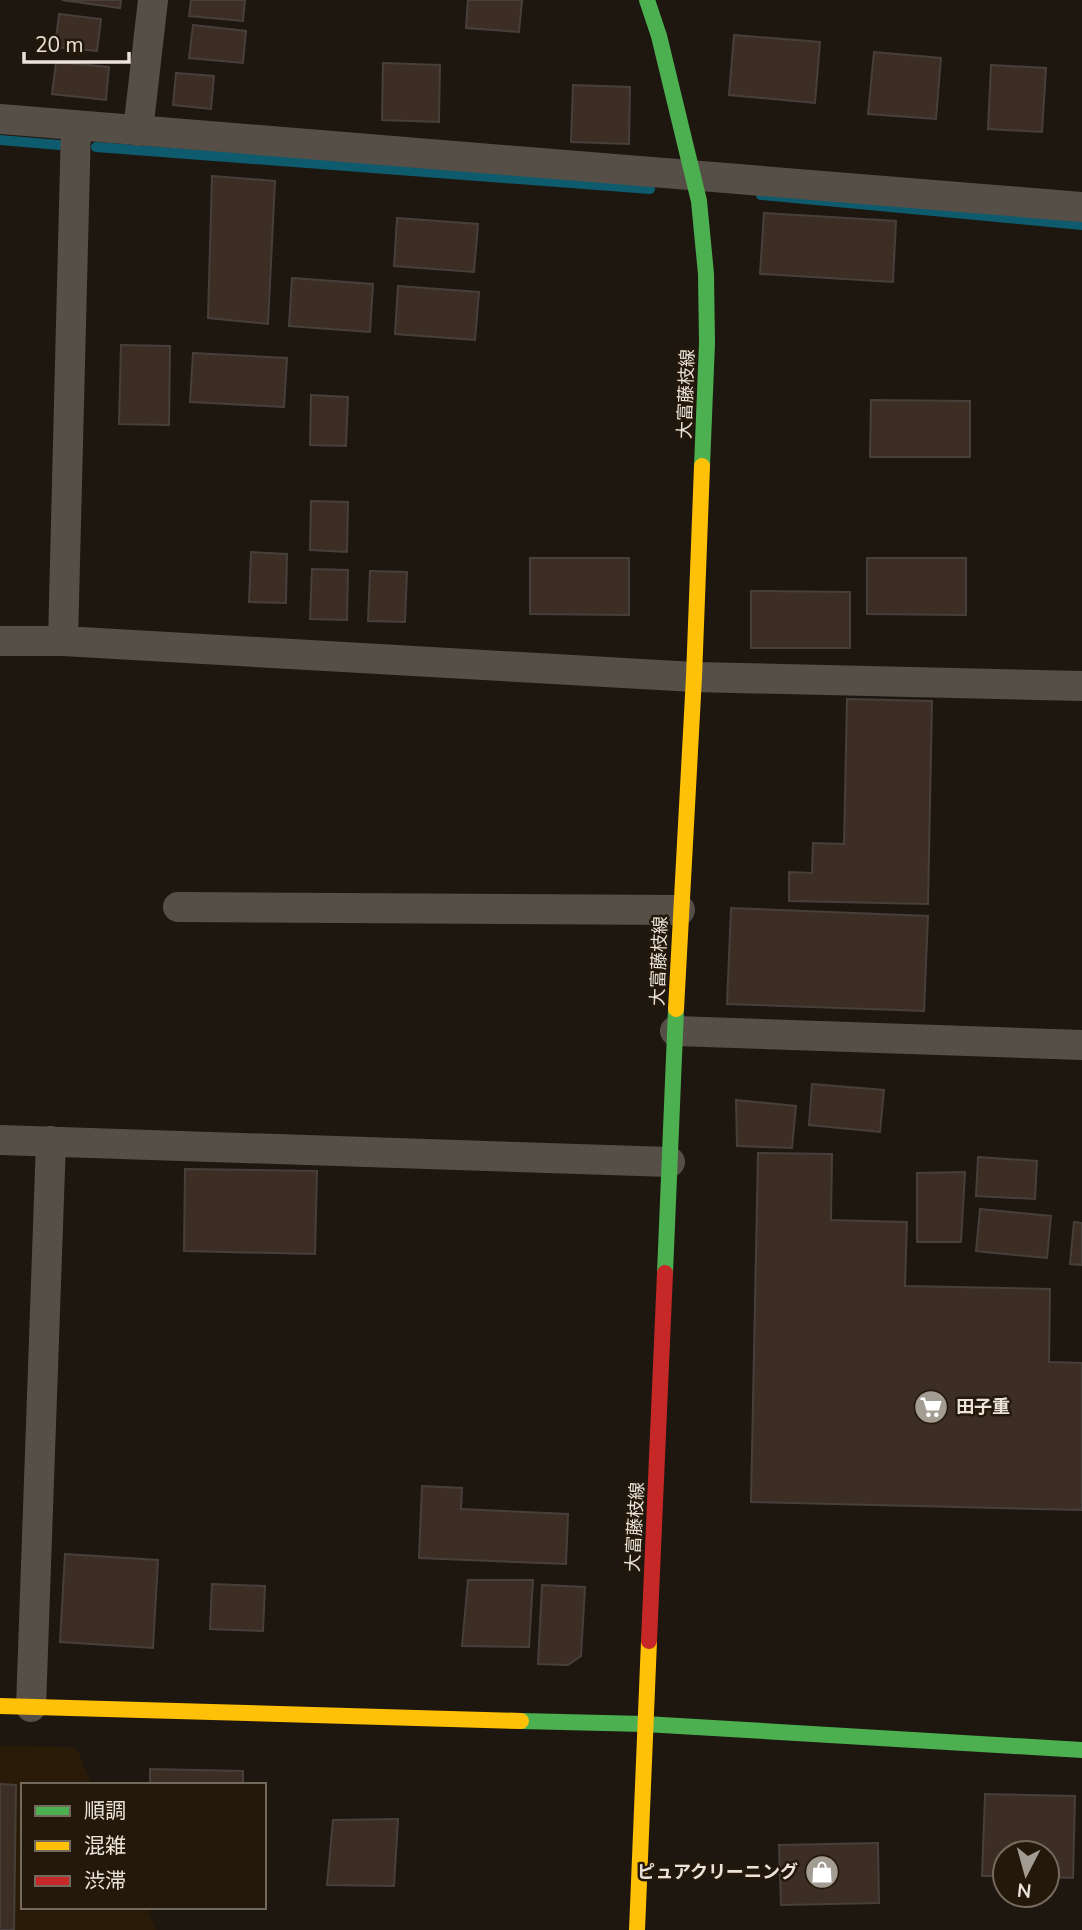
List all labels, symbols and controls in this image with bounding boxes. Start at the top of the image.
scale bar [24,21,130,65]
text: 20 m [35,31,84,59]
street label: 大富藤枝線 [672,349,700,439]
street label: 大富藤枝線 [645,916,673,1006]
supermarket icon: 田子重 [912,1388,950,1426]
place label: 田子重 [956,1395,1010,1419]
street label: 大富藤枝線 [621,1481,649,1573]
legend [21,1783,266,1909]
text: 順調 [84,1797,126,1825]
text: 混雑 [84,1832,126,1860]
north arrow [991,1839,1061,1909]
shop icon: ピュアクリーニング [803,1853,841,1891]
place label: ピュアクリーニング [637,1860,798,1884]
text: 渋滞 [84,1867,126,1895]
text: N [1016,1876,1033,1904]

